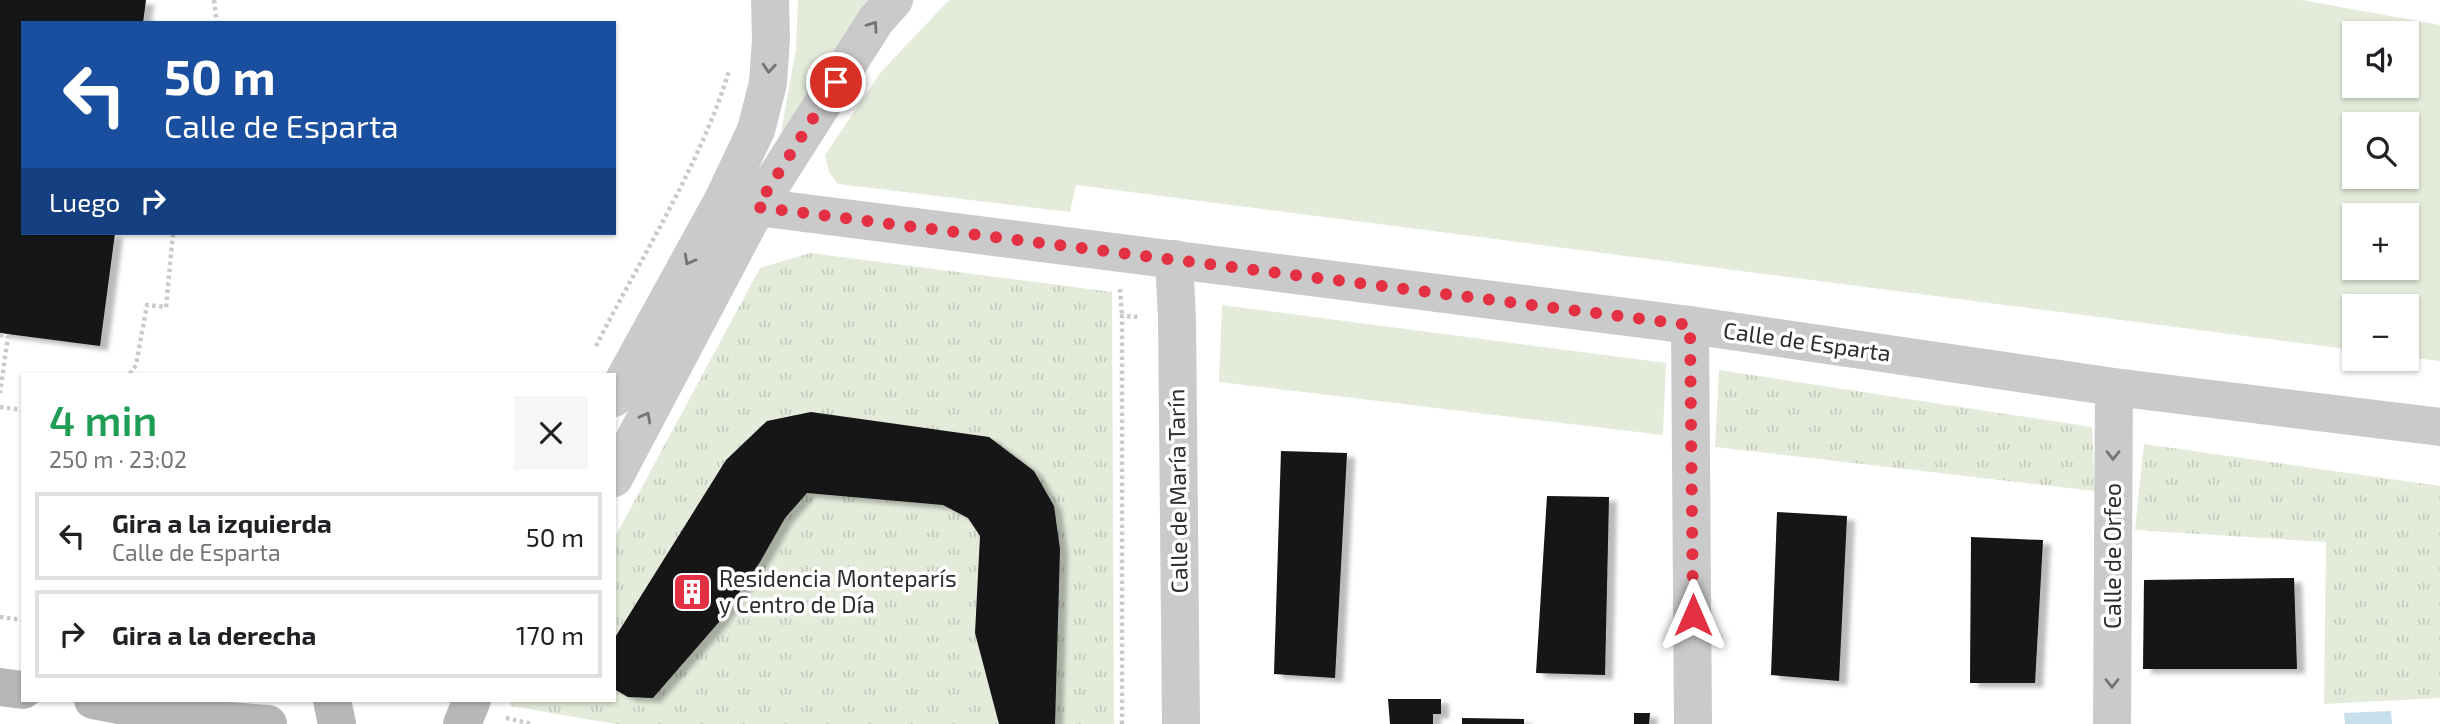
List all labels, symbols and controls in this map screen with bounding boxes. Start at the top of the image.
one-way arrow [865,21,877,34]
map controls [2342,21,2419,371]
button: sound [2342,21,2419,98]
text: 50 m [164,46,276,105]
icon: left [49,49,140,140]
pin [806,52,866,112]
one-way arrow [762,63,777,74]
icon: arrive [817,63,855,101]
text: Calle de Esparta [164,106,399,144]
button: search [2342,112,2419,189]
icon: right [134,182,172,220]
text: Luego [49,186,120,217]
button: + [2342,203,2419,280]
one-way arrow [684,252,697,265]
button: − [2342,294,2419,371]
street label: Calle de Esparta [1722,315,1893,367]
street label: Calle de María Tarín [1161,388,1193,594]
text: 4 min [49,394,158,444]
button: close [514,396,588,470]
one-way arrow [638,412,652,425]
text: 250 m · 23:02 [49,445,187,473]
one-way arrow [2105,451,2121,461]
street label: Calle de Orfeo [2098,483,2126,629]
text: Gira a la izquierda [112,507,332,538]
icon: left [53,517,91,555]
text: 50 m [526,521,584,552]
text: Calle de Esparta [112,538,281,566]
place label: Residencia Monteparís y Centro de Día [719,564,957,618]
building icon: Residencia Monteparís y Centro de Día [671,571,713,613]
position arrow [1656,578,1730,652]
icon: right [53,615,91,653]
text: Gira a la derecha [112,619,316,650]
text: 170 m [516,619,584,650]
one-way arrow [2104,678,2120,689]

